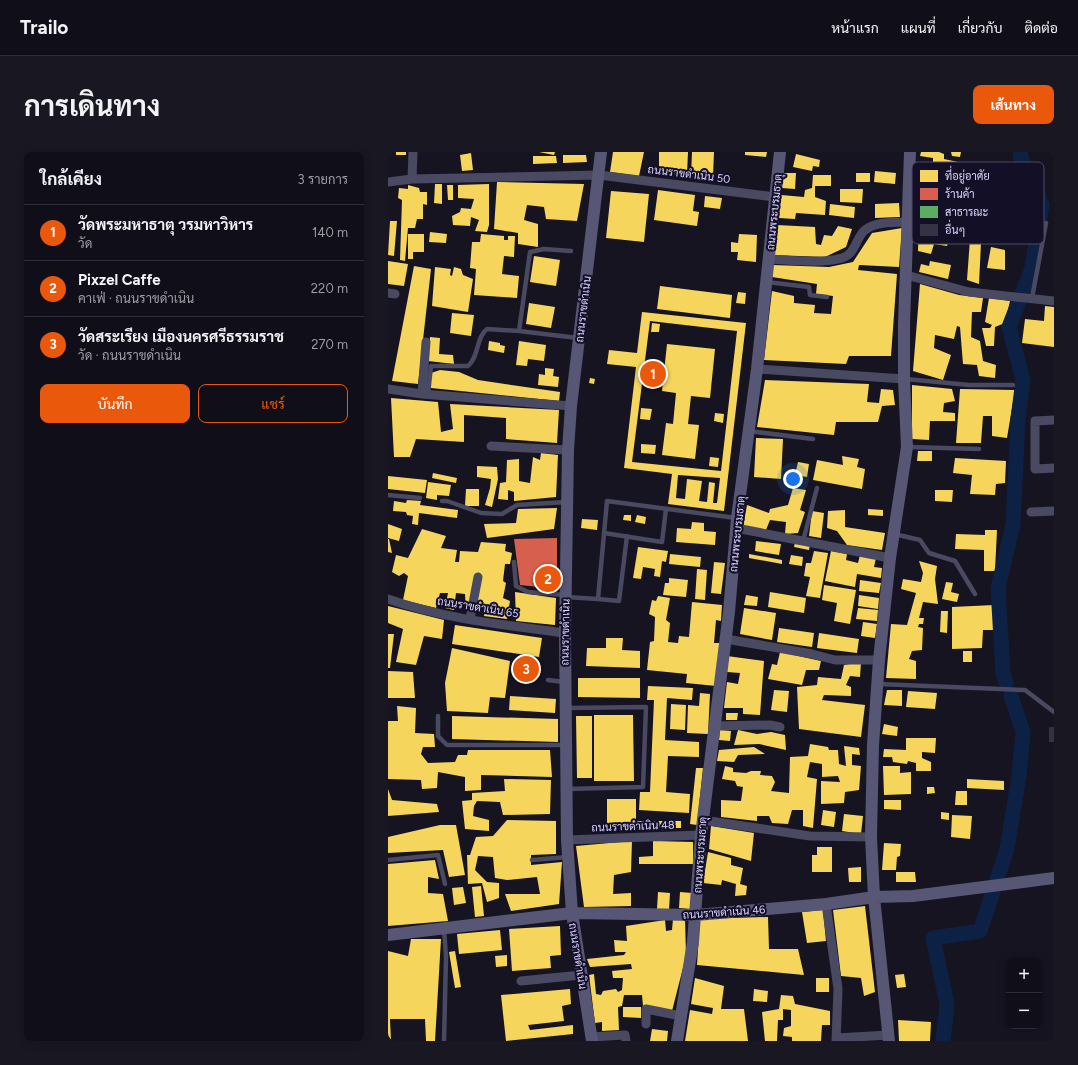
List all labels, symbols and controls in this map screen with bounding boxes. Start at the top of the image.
text: Trailo [20,16,68,39]
text: หน้าแรก [831,20,879,37]
text: แผนที่ [901,20,936,37]
text: เกี่ยวกับ [958,20,1002,37]
text: ติดต่อ [1024,20,1058,37]
button: เส้นทาง [973,85,1054,124]
text: การเดินทาง [24,89,160,123]
street label: ถนนราขดำเนิน 50 [647,162,731,186]
legend [912,162,1044,244]
text: ที่อยู่อาศัย [945,165,990,184]
text: ใกล้เคียง [40,169,102,189]
text: 3 รายการ [298,172,348,187]
street label: ถนนพระบรมธาตุ [764,173,787,251]
text: ร้านค้า [945,187,975,201]
text: สาธารณะ [945,206,988,219]
text: วัดพระมหาธาตุ วรมหาวิหาร [78,216,253,234]
text: อื่นๆ [945,219,965,237]
text: 1 [50,225,56,240]
text: 140 m [312,225,348,240]
text: วัด [78,236,92,251]
text: Pixzel Caffe [78,271,161,289]
street label: ถนนราขดำเนิน [572,275,594,343]
text: 2 [49,281,57,296]
text: 220 m [311,281,348,296]
text: คาเฟ่ · ถนนราขดำเนิน [78,291,194,306]
text: วัดสระเรียง เมืองนครศรีธรรมราช [78,328,284,346]
text: 3 [49,337,57,352]
text: 270 m [311,337,348,352]
text: วัด · ถนนราขดำเนิน [78,348,181,363]
pin: 1 [640,359,666,389]
button: บันทึก [40,384,190,423]
button: แชร์ [198,384,348,423]
your location [783,469,803,489]
street label: ถนนพระบรมธาตุ [727,495,750,573]
pin: 2 [535,564,561,594]
street label: ถนนราขดำเนิน 65 [436,594,520,620]
street label: ถนนราขดำเนิน [557,598,573,666]
pin: 3 [513,654,539,684]
street label: ถนนพระบรมธาตุ [691,816,712,894]
street label: ถนนราขดำเนิน 48 [591,818,675,834]
street label: ถนนราขดำเนิน 46 [682,902,766,922]
street label: ถนนราขดำเนิน [566,922,590,990]
map controls [1006,957,1042,1029]
button: + [1006,957,1042,993]
button: − [1006,993,1042,1029]

